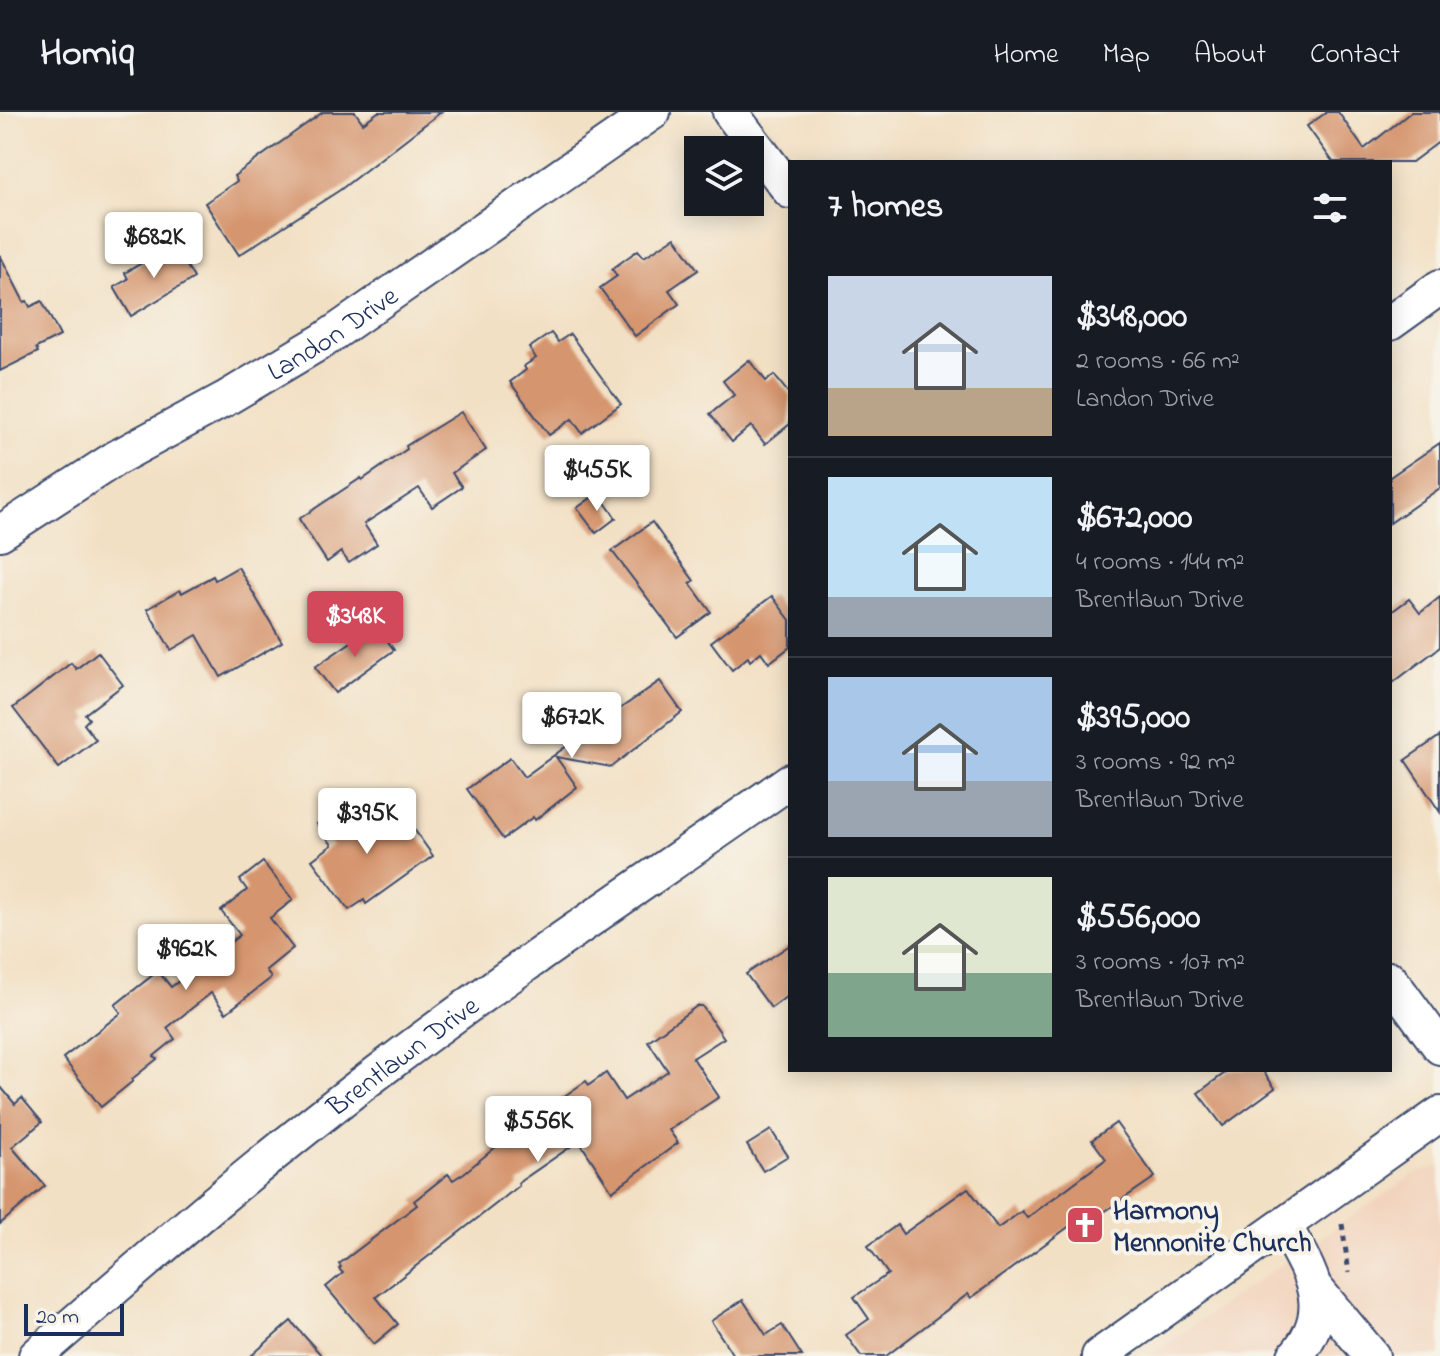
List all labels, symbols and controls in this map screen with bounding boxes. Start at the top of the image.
text: Homiq [40,27,134,83]
text: Home [993,35,1059,76]
text: Map [1103,35,1150,76]
text: About [1194,35,1266,76]
text: Contact [1310,35,1400,76]
map controls [684,136,764,216]
button: layers [684,136,764,216]
text: 7 homes [828,183,943,233]
icon: filters [1308,186,1352,230]
pin: $682K [98,212,210,280]
text: $682K [123,219,185,257]
street label: Landon Drive [260,277,408,393]
text: $348,000 [1076,293,1187,343]
icon: home [892,308,988,404]
text: 2 rooms · 66 m² [1076,343,1240,381]
text: Landon Drive [1076,381,1214,419]
pin: $455K [541,445,653,513]
text: $455K [563,452,631,490]
text: $672,000 [1076,494,1192,544]
icon: home [892,509,988,605]
text: 4 rooms · 144 m² [1076,544,1244,582]
text: Brentlawn Drive [1076,582,1244,620]
pin: $348K [299,591,411,659]
text: $348K [325,598,385,636]
pin: $672K [516,692,628,760]
text: $395,000 [1076,694,1190,744]
text: $672K [540,699,604,737]
icon: home [892,709,988,805]
text: 3 rooms · 92 m² [1076,744,1235,782]
text: Brentlawn Drive [1076,782,1244,820]
pin: $395K [311,788,423,856]
text: $395K [336,795,398,833]
text: $556,000 [1076,894,1200,944]
icon: home [892,909,988,1005]
pin: $962K [130,924,242,992]
text: $962K [156,931,216,969]
text: 3 rooms · 107 m² [1076,944,1245,982]
text: Brentlawn Drive [1076,982,1244,1020]
street label: Brentlawn Drive [318,987,489,1129]
pin: $556K [482,1096,594,1164]
text: $556K [503,1103,573,1141]
place label: Harmony Mennonite Church [1113,1192,1312,1265]
church icon: Harmony Mennonite Church [1064,1204,1106,1246]
scale bar [24,1300,124,1336]
text: 20 m [36,1302,79,1334]

